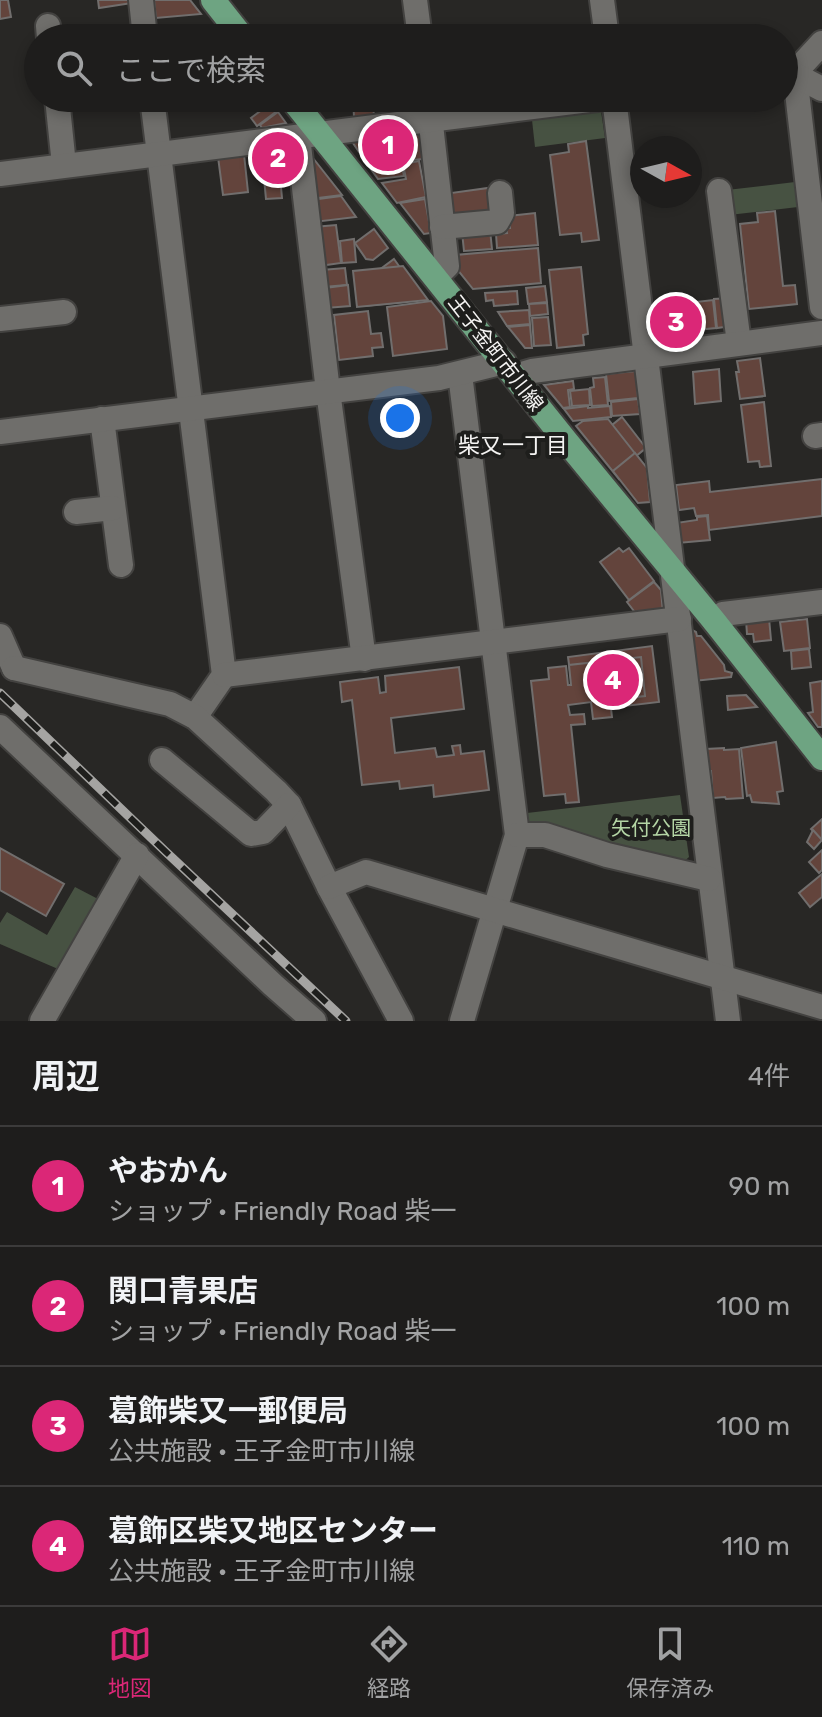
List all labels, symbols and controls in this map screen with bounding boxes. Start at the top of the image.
search box [24,24,798,112]
icon: search [52,46,96,90]
text: ここで検索 [116,53,266,89]
pin: 1 [362,115,414,175]
pin: 2 [252,128,304,188]
north arrow [630,136,702,208]
street label: 王子金町市川線 [443,290,549,416]
pin: 3 [650,292,702,352]
your location [380,398,420,438]
district label: 柴又一丁目 [458,432,568,459]
pin: 4 [587,650,639,710]
park label: 矢付公園 [611,816,691,840]
text: 周辺 [32,1056,100,1097]
text: 4件 [748,1061,790,1092]
text: やおかん [108,1153,228,1189]
text: 1 [52,1171,64,1202]
text: 90 m [729,1171,790,1202]
text: ショップ · Friendly Road 柴一 [108,1196,456,1227]
text: 関口青果店 [108,1273,258,1309]
text: 2 [50,1291,66,1322]
text: 100 m [716,1291,790,1322]
text: ショップ · Friendly Road 柴一 [108,1316,456,1347]
text: 葛飾柴又一郵便局 [108,1393,348,1429]
text: 3 [49,1411,67,1442]
text: 100 m [716,1411,790,1442]
text: 公共施設 · 王子金町市川線 [108,1436,415,1467]
text: 葛飾区柴又地区センター [108,1513,438,1549]
text: 4 [49,1531,67,1562]
text: 110 m [722,1531,790,1562]
text: 公共施設 · 王子金町市川線 [108,1556,415,1587]
tab: 地図 [108,1622,152,1702]
tab: 経路 [367,1622,411,1702]
tab: 保存済み [626,1622,714,1702]

